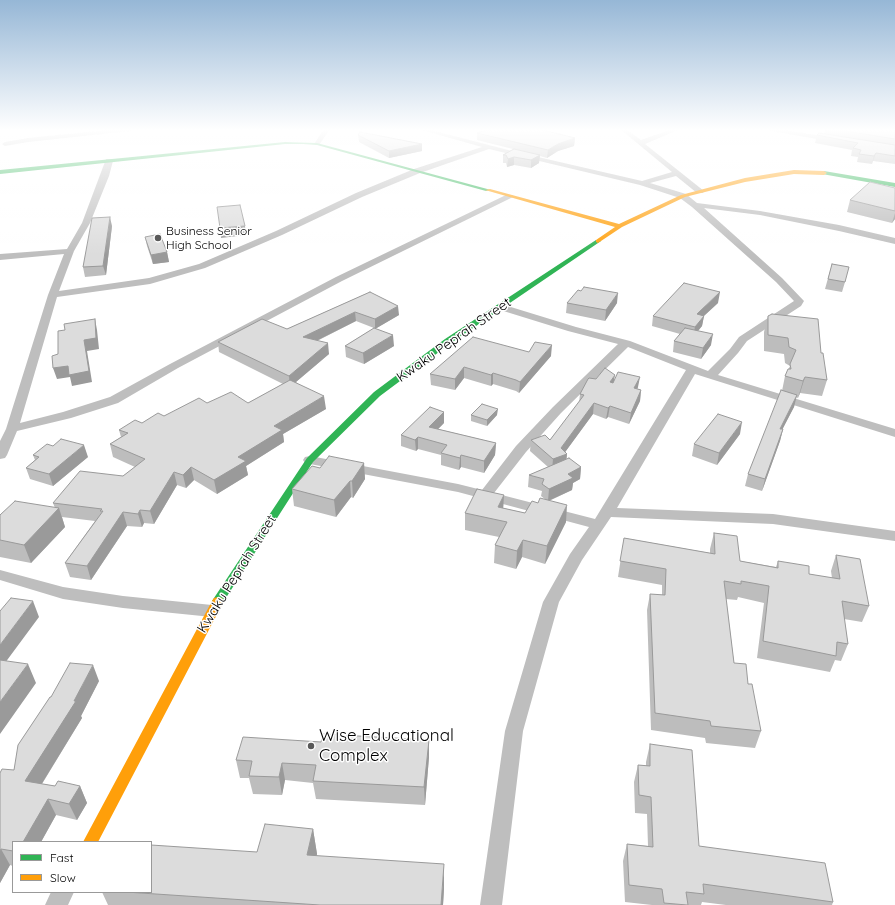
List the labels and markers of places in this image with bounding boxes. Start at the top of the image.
place label: Business Senior High School [166,224,252,252]
marker: Business Senior High School [153,233,163,243]
place label: Wise Educational Complex [319,726,454,766]
marker: Wise Educational Complex [306,741,316,751]

